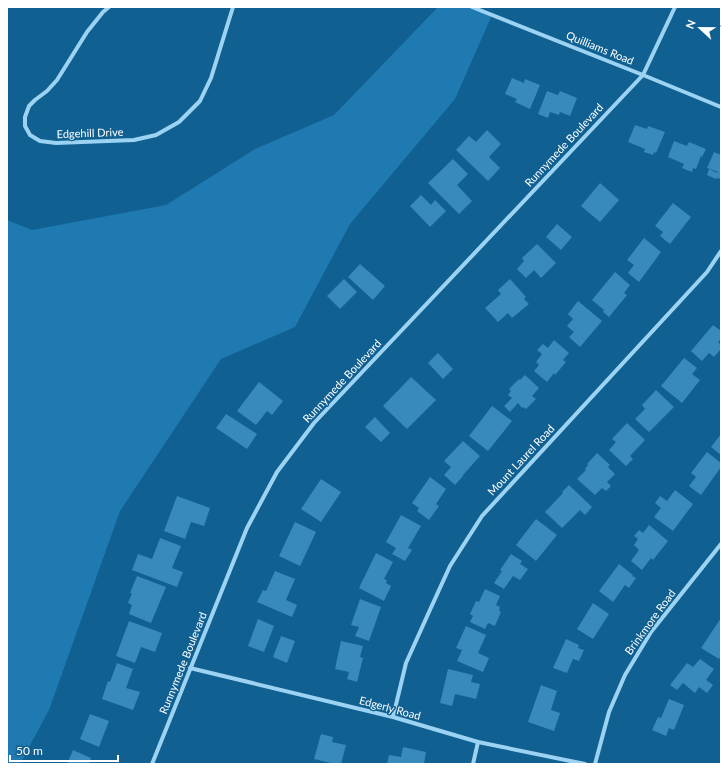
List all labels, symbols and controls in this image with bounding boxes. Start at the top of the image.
north arrow [680,8,720,48]
text: N [683,18,698,30]
street label: Quilliams Road [564,28,636,67]
street label: Runnymede Boulevard [522,100,606,189]
street label: Edgehill Drive [56,125,124,140]
street label: Runnymede Boulevard [300,336,384,425]
street label: Mount Laurel Road [485,422,557,498]
street label: Brinkmore Road [622,587,678,657]
street label: Runnymede Boulevard [156,610,209,716]
street label: Edgerly Road [358,693,422,722]
scale bar [10,737,118,763]
text: 50 m [16,743,43,758]

